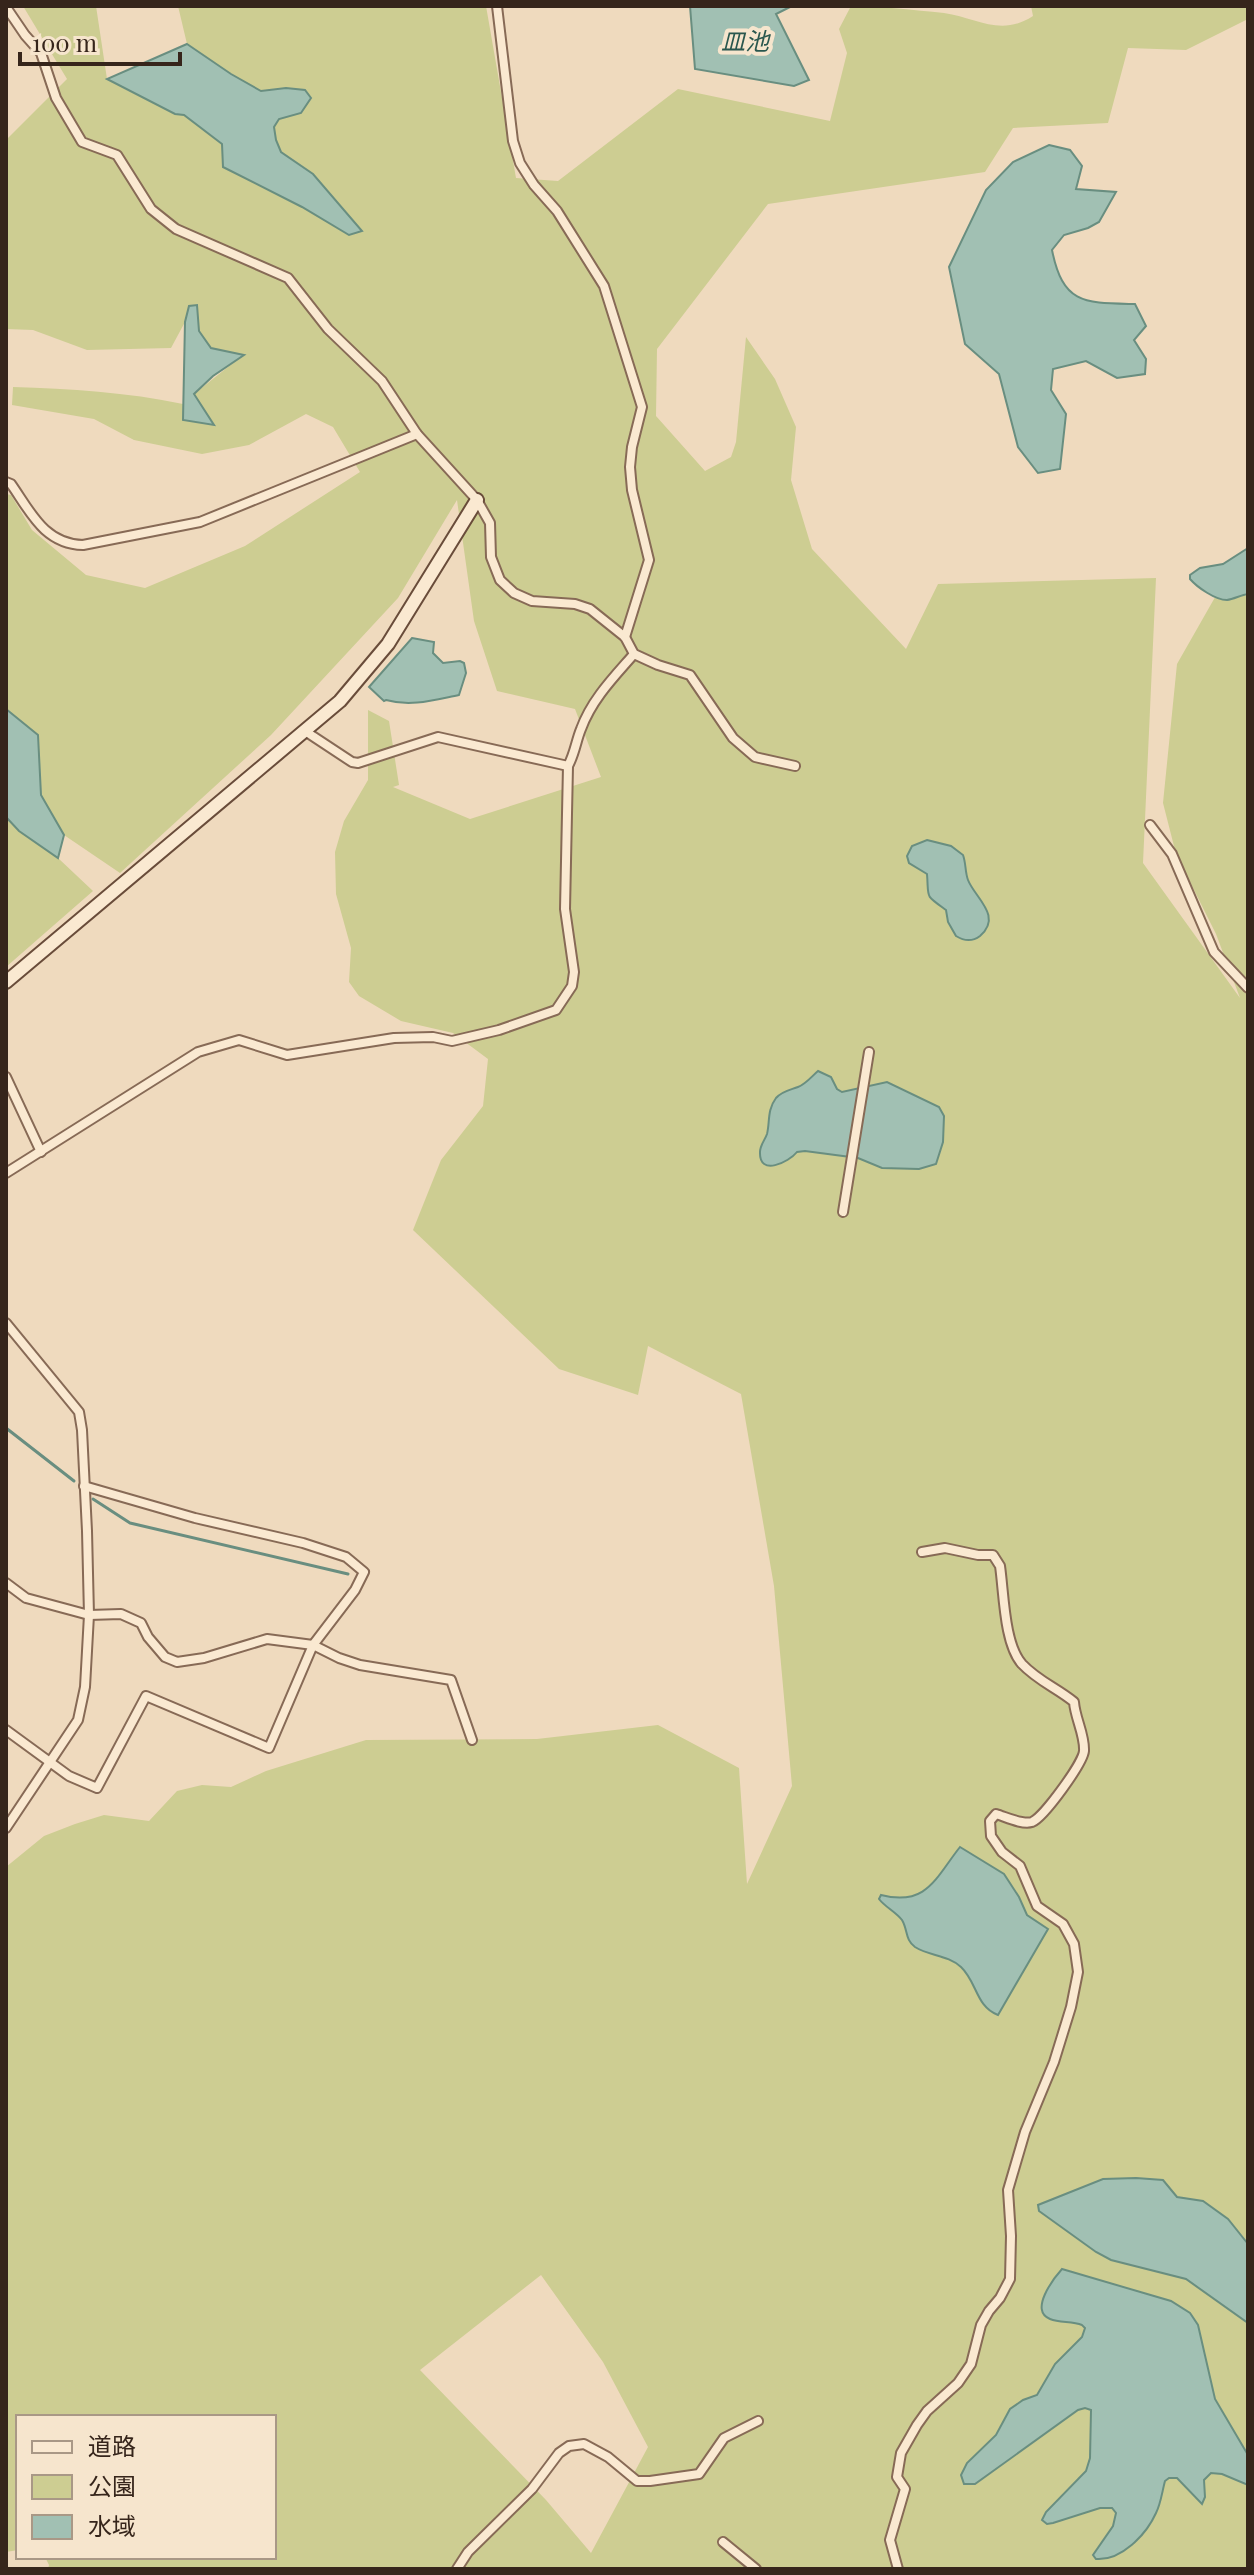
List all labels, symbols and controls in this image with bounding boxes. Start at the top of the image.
scale bar [20,16,180,66]
water label: 皿池 [721,24,771,56]
text: 100 m [32,26,97,58]
legend [16,2415,276,2559]
text: 道路 [88,2429,136,2461]
text: 公園 [88,2469,136,2501]
text: 水域 [88,2509,136,2541]

